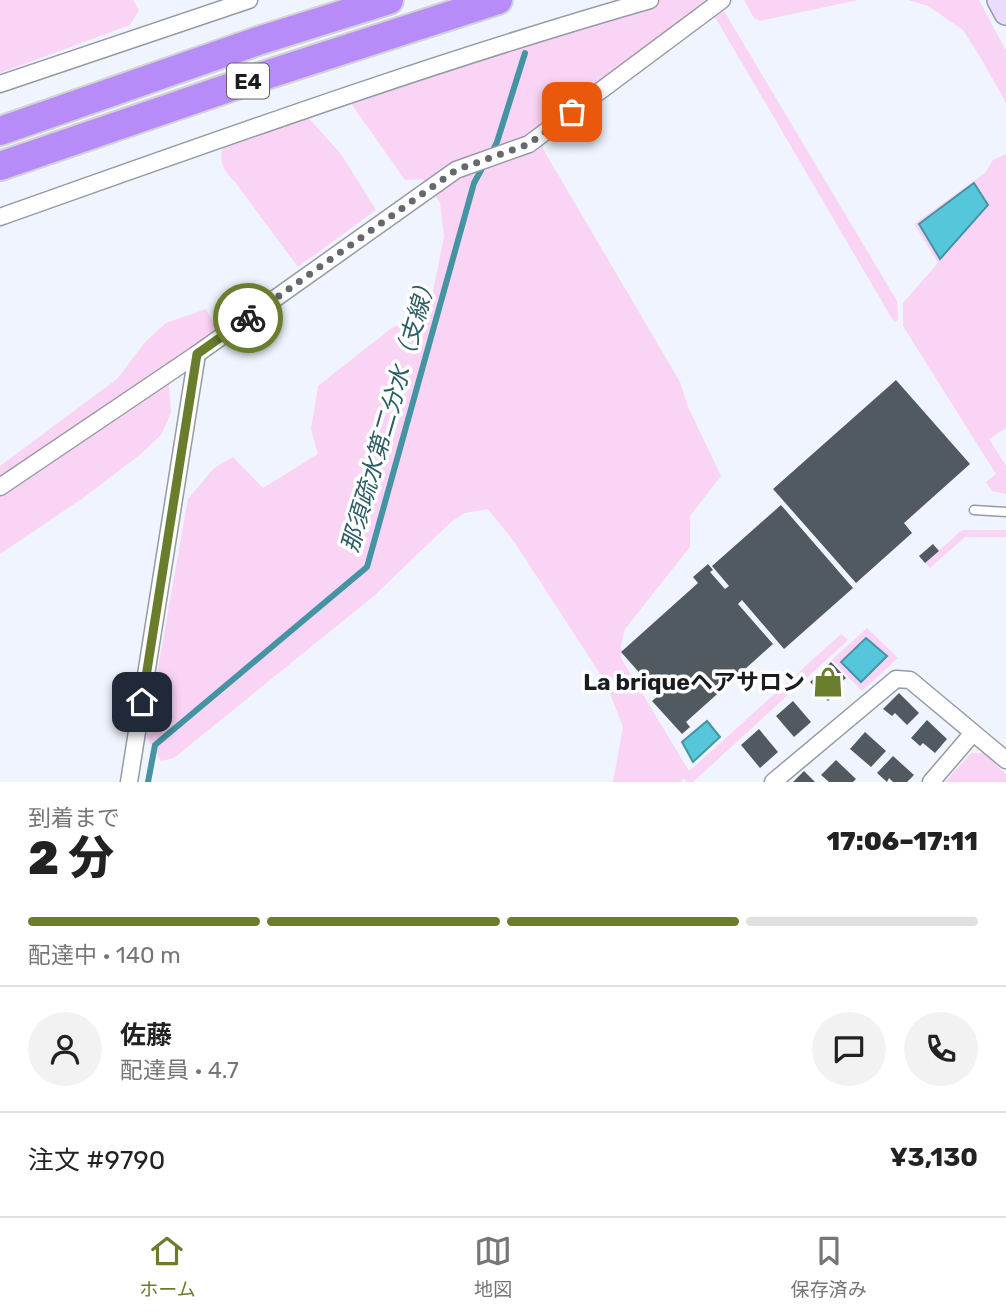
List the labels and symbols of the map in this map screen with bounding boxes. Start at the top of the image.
road number: E4 [227,64,269,98]
pin [542,82,602,142]
water label: 那須疏水第二分水（支線） [336,271,442,555]
courier [213,283,283,353]
shop icon: La briqueヘアサロン [811,665,845,699]
place label: La briqueヘアサロン [583,668,805,696]
pin [112,672,172,732]

